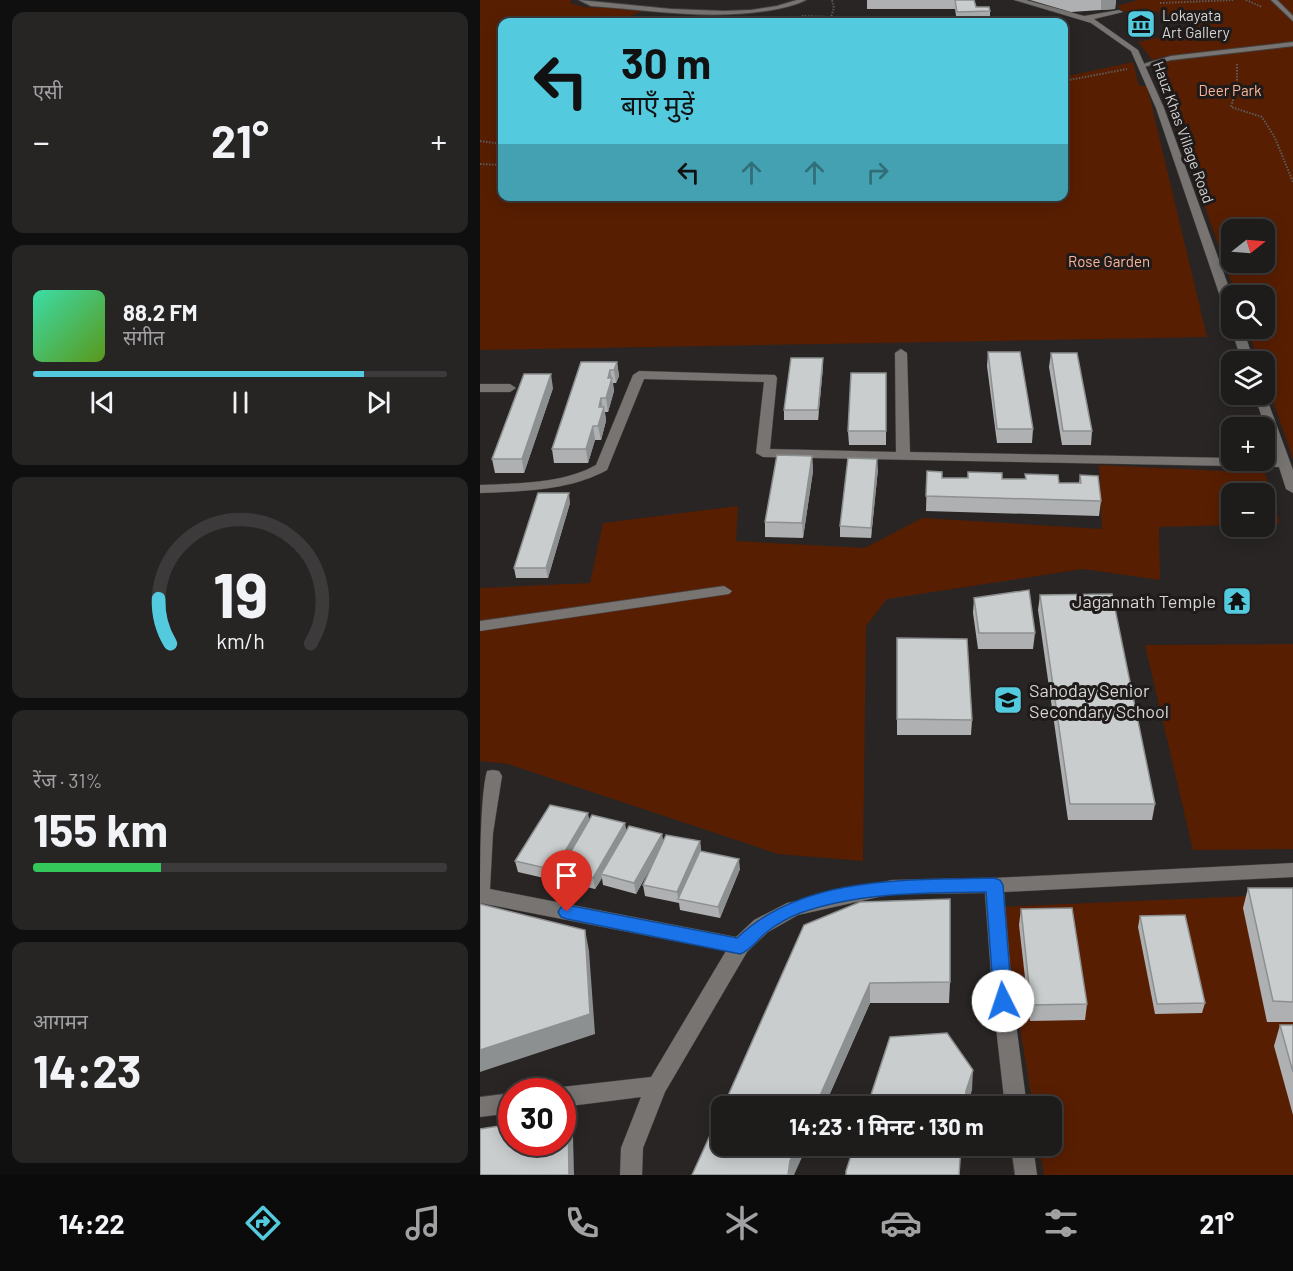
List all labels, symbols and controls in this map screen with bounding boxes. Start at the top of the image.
place label: Lokayata Art Gallery [1162,6,1230,41]
museum icon: Lokayata Art Gallery [1125,8,1157,40]
text: 30 m [621,37,711,87]
icon: left [522,42,600,120]
street label: Hauz Khas Village Road [1150,59,1218,205]
text: एसी [33,79,63,103]
park label: Deer Park [1198,81,1262,99]
text: बाएँ मुड़ें [621,88,694,120]
text: 21° [211,113,269,167]
text: − [33,121,50,161]
text: + [431,121,447,161]
icon: left [672,156,705,189]
icon: ahead [735,156,768,189]
icon: ahead [798,156,831,189]
icon: right [861,156,894,189]
north arrow [1221,219,1275,273]
map controls [1221,219,1275,537]
park label: Rose Garden [1068,252,1150,270]
button: search [1221,285,1275,339]
text: 88.2 FM [123,299,198,325]
text: संगीत [123,325,164,349]
button: layers [1221,351,1275,405]
icon: previous [86,386,119,419]
icon: pause [224,386,257,419]
icon: next [362,386,395,419]
button: + [1221,417,1275,471]
button: − [1221,483,1275,537]
text: 19 [212,557,268,631]
temple icon: Jagannath Temple [1221,585,1253,617]
place label: Jagannath Temple [1072,590,1216,612]
text: km/h [216,629,264,654]
place label: Sahoday Senior Secondary School [1029,679,1169,722]
school or university icon: Sahoday Senior Secondary School [992,684,1024,716]
text: रेंज · 31% [33,768,102,792]
text: 155 km [33,802,168,856]
pin [541,850,592,912]
icon: arrive [550,859,583,892]
position arrow [971,969,1035,1033]
text: आगमन [33,1009,88,1033]
text: 14:23 [33,1043,141,1097]
speed limit sign: 30 [498,1078,576,1156]
text: 14:23 · 1 मिनट · 130 m [789,1113,984,1139]
icon: directions [242,1202,284,1244]
icon: music [402,1202,444,1244]
icon: phone [561,1202,603,1244]
icon: climate [721,1202,763,1244]
icon: car [880,1202,922,1244]
icon: filters [1040,1202,1082,1244]
text: 14:22 [59,1207,125,1239]
text: 21° [1199,1207,1234,1239]

